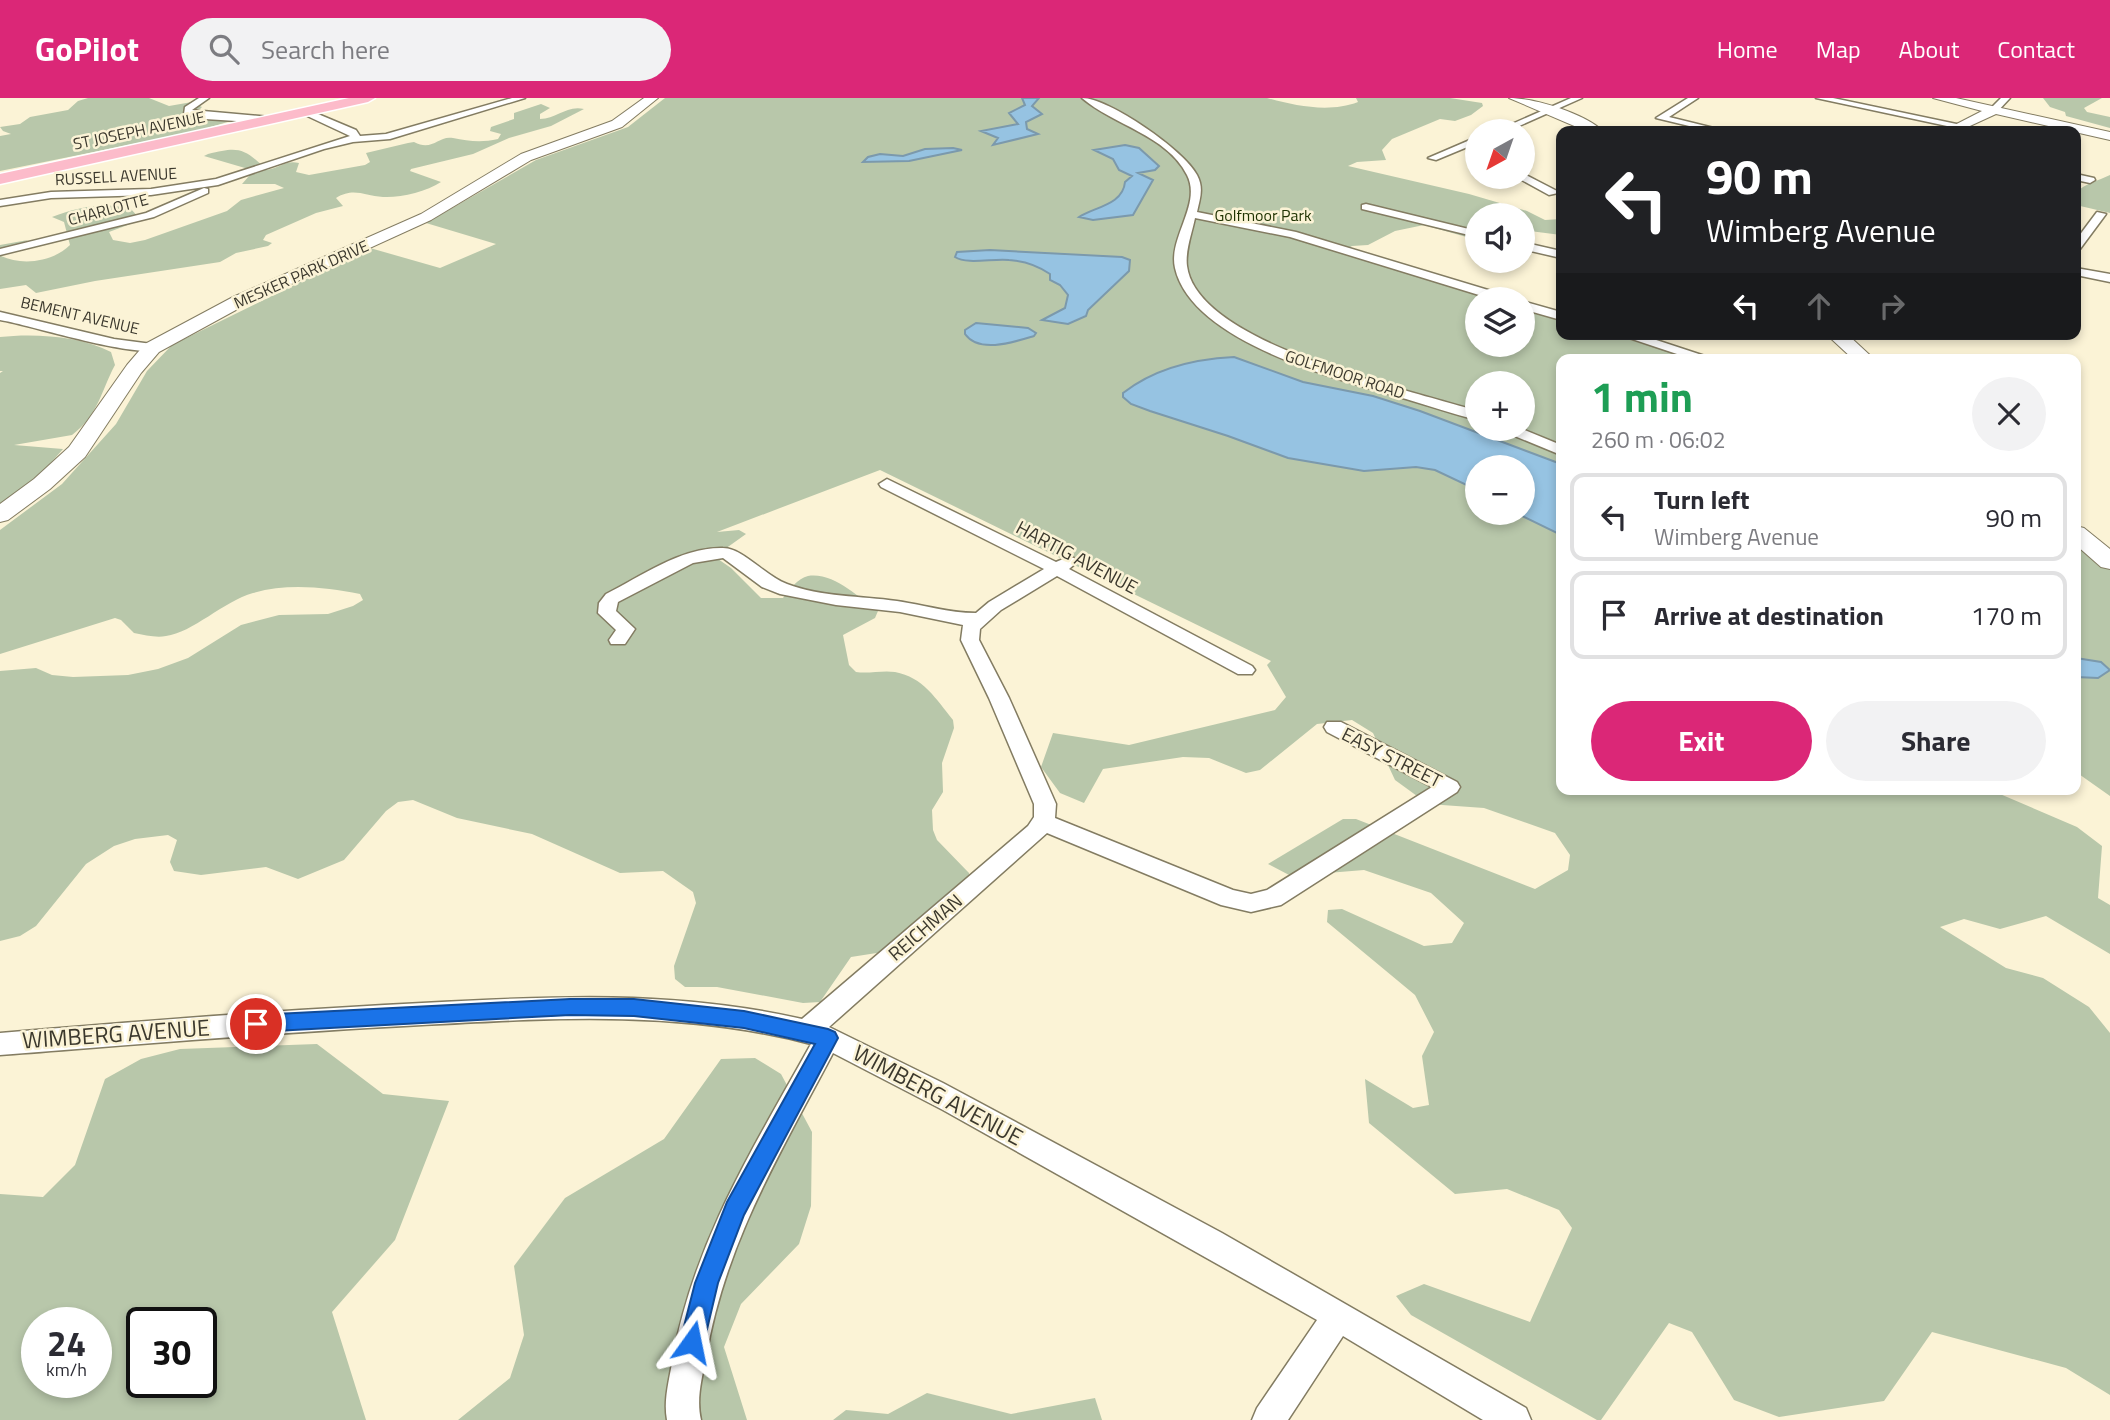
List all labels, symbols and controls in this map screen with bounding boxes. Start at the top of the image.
search box [181,18,671,81]
text: GoPilot [35,24,139,74]
icon: search [205,30,243,68]
text: Search here [261,30,390,69]
text: Home [1717,31,1778,67]
text: Map [1816,31,1861,67]
text: About [1899,31,1959,67]
text: Contact [1997,31,2075,67]
street label: ST JOSEPH AVENUE [71,104,207,156]
north arrow [1465,119,1535,189]
map controls [1465,119,1535,525]
text: 90 m [1706,138,1813,213]
icon: left [1591,154,1682,245]
street label: RUSSELL AVENUE [54,161,178,191]
street label: CHARLOTTE [65,187,151,231]
park label: Golfmoor Park [1214,203,1312,227]
button: sound [1465,203,1535,273]
text: Wimberg Avenue [1706,206,1936,254]
street label: MESKER PARK DRIVE [230,233,372,315]
button: layers [1465,287,1535,357]
icon: left [1727,287,1765,325]
icon: ahead [1800,287,1838,325]
icon: right [1873,287,1911,325]
street label: BEMENT AVENUE [18,290,142,340]
street label: GOLFMOOR ROAD [1282,343,1408,405]
text: 1 min [1591,364,1693,428]
button: + [1465,371,1535,441]
button: close [1972,377,2046,451]
text: 260 m · 06:02 [1591,422,1726,457]
button: − [1465,455,1535,525]
text: Turn left [1654,480,1749,519]
icon: left [1595,498,1633,536]
text: 90 m [1985,498,2042,537]
street label: HARTIG AVENUE [1011,512,1143,601]
text: Wimberg Avenue [1654,519,1819,554]
icon: arrive [1595,596,1633,634]
text: Arrive at destination [1654,596,1884,635]
text: 170 m [1971,596,2042,635]
button: Exit [1591,701,1812,781]
button: Share [1826,701,2046,781]
street label: EASY STREET [1337,719,1447,794]
street label: REICHMAN [881,886,968,967]
pin [226,994,286,1054]
icon: arrive [237,1005,275,1043]
street label: WIMBERG AVENUE [21,1009,211,1058]
street label: WIMBERG AVENUE [847,1035,1029,1154]
position arrow [655,1305,729,1379]
speed limit sign: 30 [126,1307,217,1398]
text: 24 [47,1316,86,1370]
text: km/h [46,1356,87,1383]

